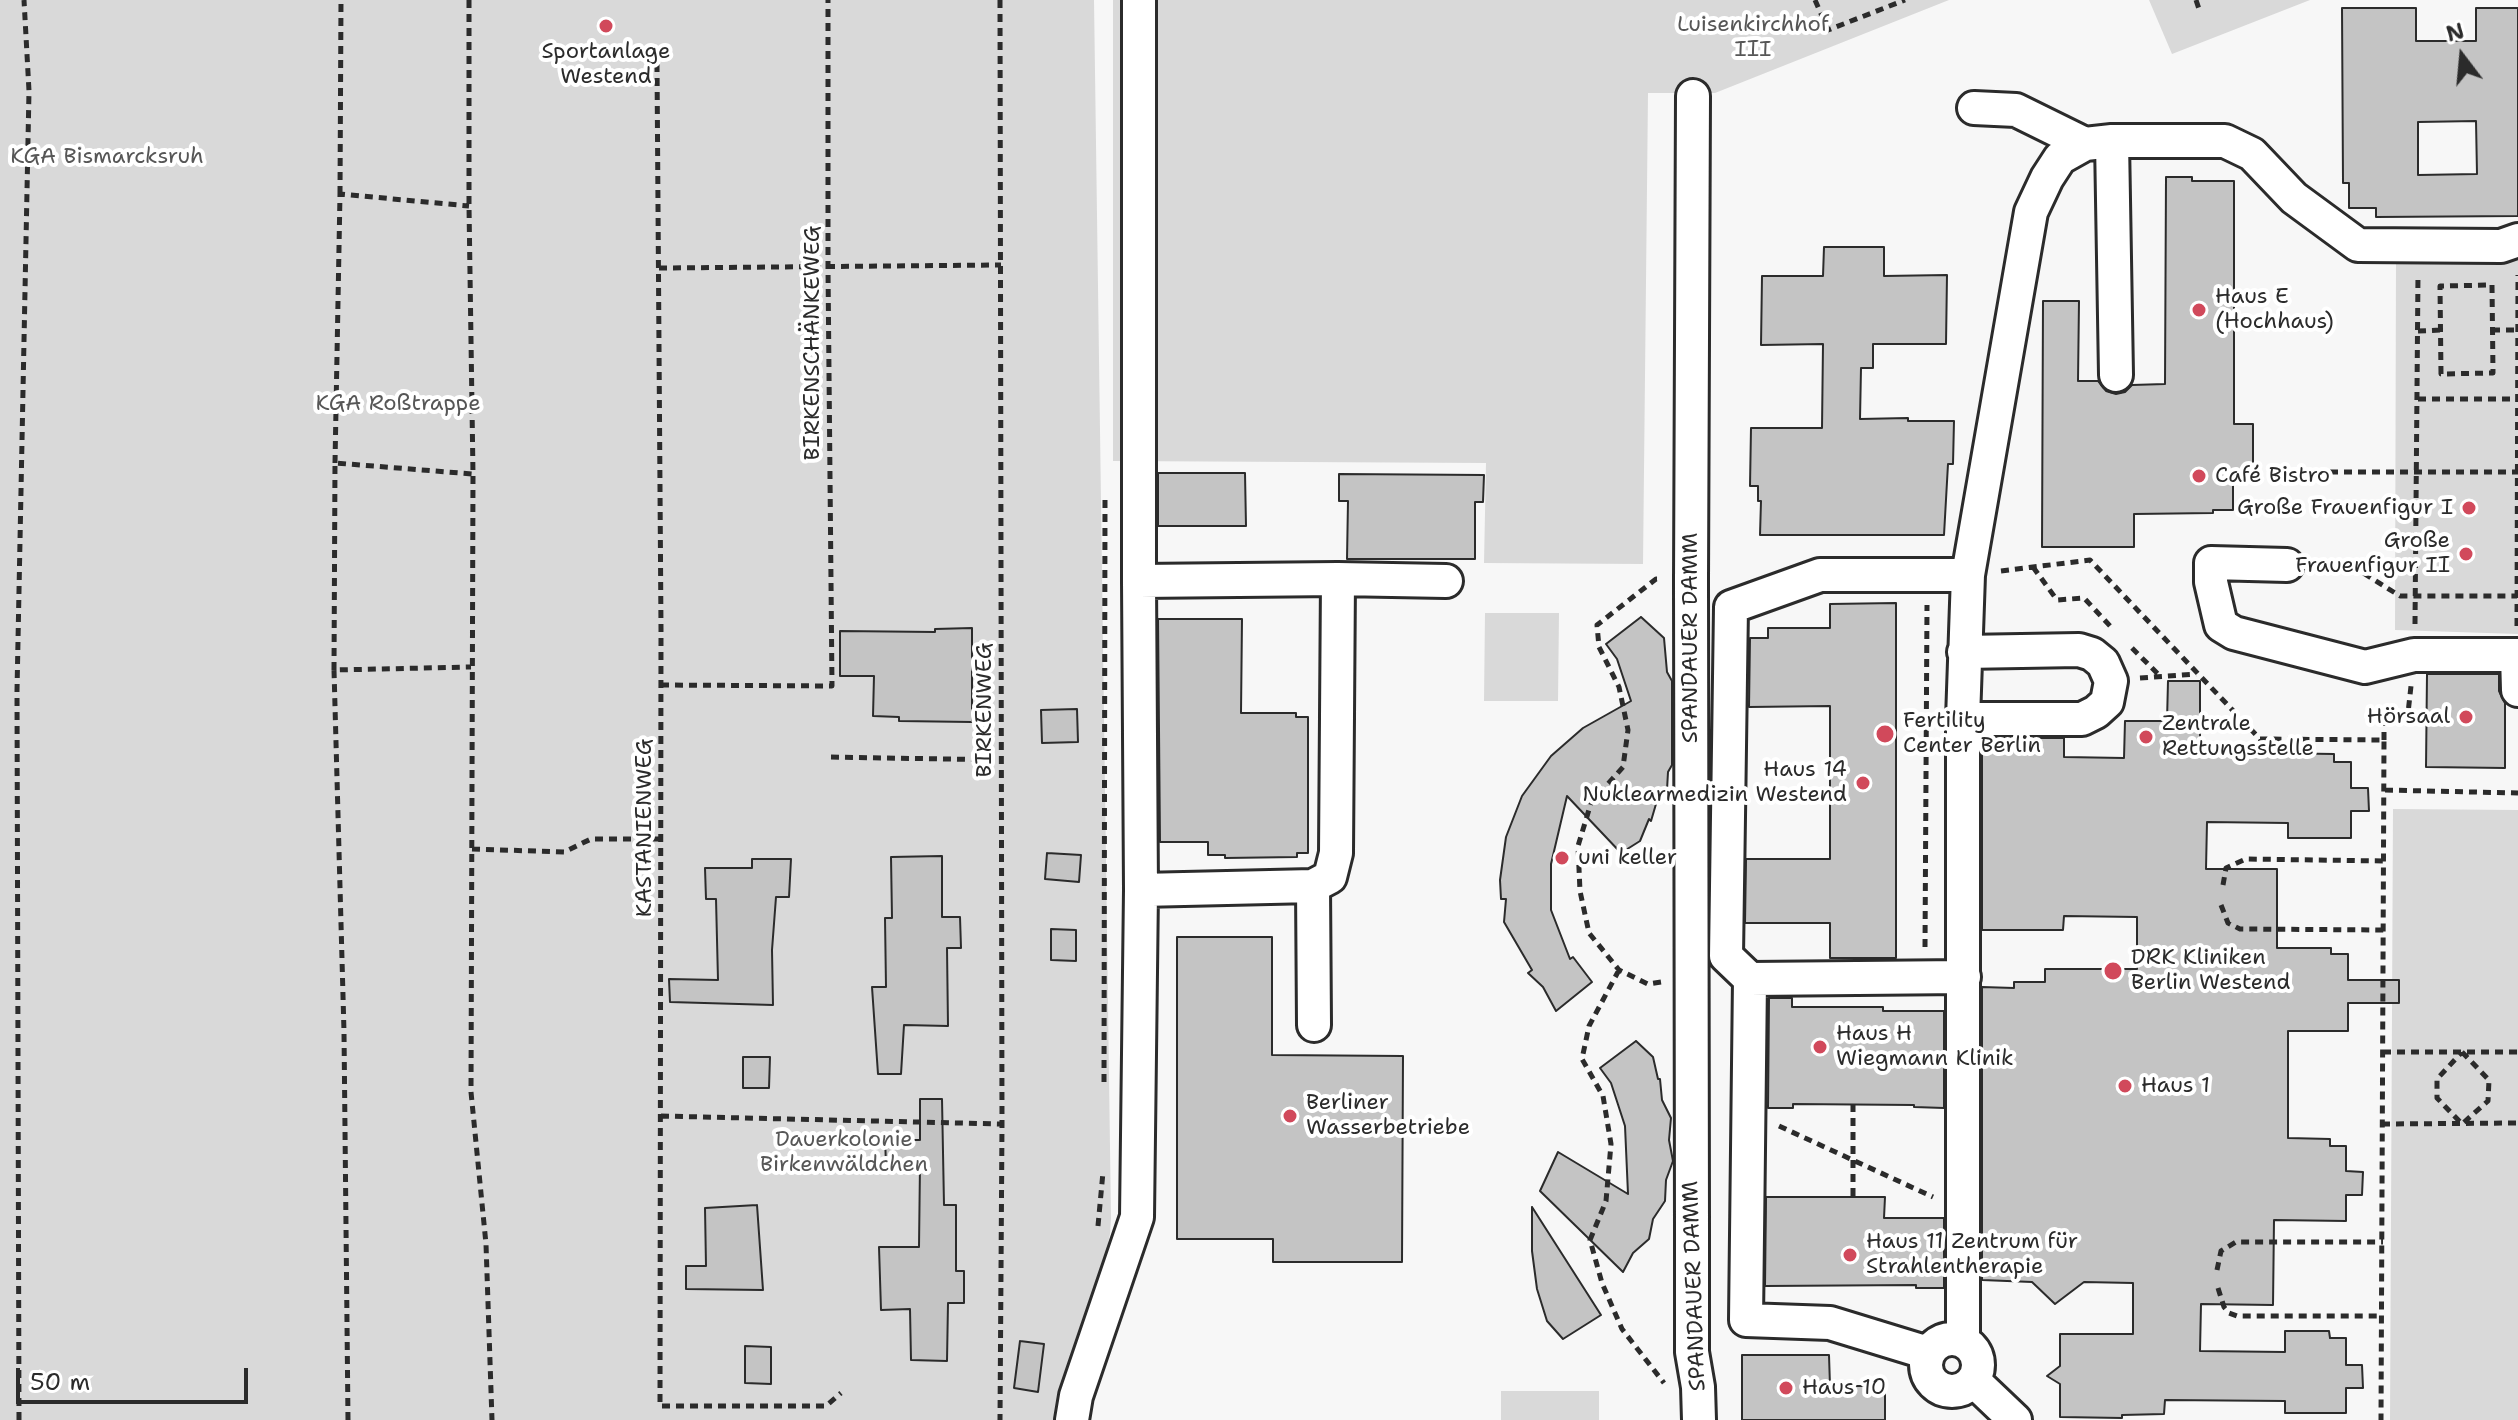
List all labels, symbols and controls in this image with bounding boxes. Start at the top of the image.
park label: Luisenkirchhof III [1677,12,1829,64]
north arrow [2422,16,2502,96]
text: N [2443,16,2468,49]
marker: Sportanlage Westend [597,17,615,35]
place label: Sportanlage Westend [542,39,670,90]
park label: KGA Bismarcksruh [10,144,204,170]
street label: BIRKENSCHÄNKEWEG [800,226,826,460]
place label: Haus E (Hochhaus) [2215,284,2334,336]
marker: Haus E (Hochhaus) [2190,301,2208,319]
park label: KGA Roßtrappe [315,391,481,417]
place label: Café Bistro [2215,463,2330,489]
marker: Café Bistro [2190,467,2208,485]
place label: Große Frauenfigur I [2237,495,2453,521]
marker: Große Frauenfigur I [2460,499,2478,517]
place label: Große Frauenfigur II [2295,528,2450,580]
street label: SPANDAUER DAMM [1678,533,1704,743]
marker: Große Frauenfigur II [2457,545,2475,563]
street label: BIRKENWEG [972,643,998,777]
place label: Hörsaal [2367,704,2450,730]
place label: Fertility Center Berlin [1903,708,2041,760]
marker: Hörsaal [2457,708,2475,726]
place label: Zentrale Rettungsstelle [2162,711,2314,762]
marker: Fertility Center Berlin [1874,723,1896,745]
marker: Zentrale Rettungsstelle [2137,728,2155,746]
street label: KASTANIENWEG [632,739,658,917]
place label: Haus 14 Nuklearmedizin Westend [1582,757,1847,808]
marker: Haus 14 Nuklearmedizin Westend [1854,774,1872,792]
place label: uni keller [1578,845,1677,871]
marker: uni keller [1553,849,1571,867]
place label: DRK Kliniken Berlin Westend [2131,945,2290,996]
marker: DRK Kliniken Berlin Westend [2102,960,2124,982]
place label: Haus H Wiegmann Klinik [1836,1021,2014,1072]
marker: Haus H Wiegmann Klinik [1811,1038,1829,1056]
place label: Haus 1 [2141,1073,2210,1099]
marker: Haus 1 [2116,1077,2134,1095]
place label: Berliner Wasserbetriebe [1306,1090,1470,1142]
marker: Berliner Wasserbetriebe [1281,1107,1299,1125]
park label: Dauerkolonie Birkenwäldchen [760,1127,928,1178]
street label: SPANDAUER DAMM [1678,1180,1712,1392]
place label: Haus 11 Zentrum für Strahlentherapie [1866,1229,2078,1280]
marker: Haus 11 Zentrum für Strahlentherapie [1841,1246,1859,1264]
scale bar [20,1352,252,1402]
text: 50 m [30,1366,90,1398]
place label: Haus 10 [1802,1375,1886,1401]
marker: Haus 10 [1777,1379,1795,1397]

